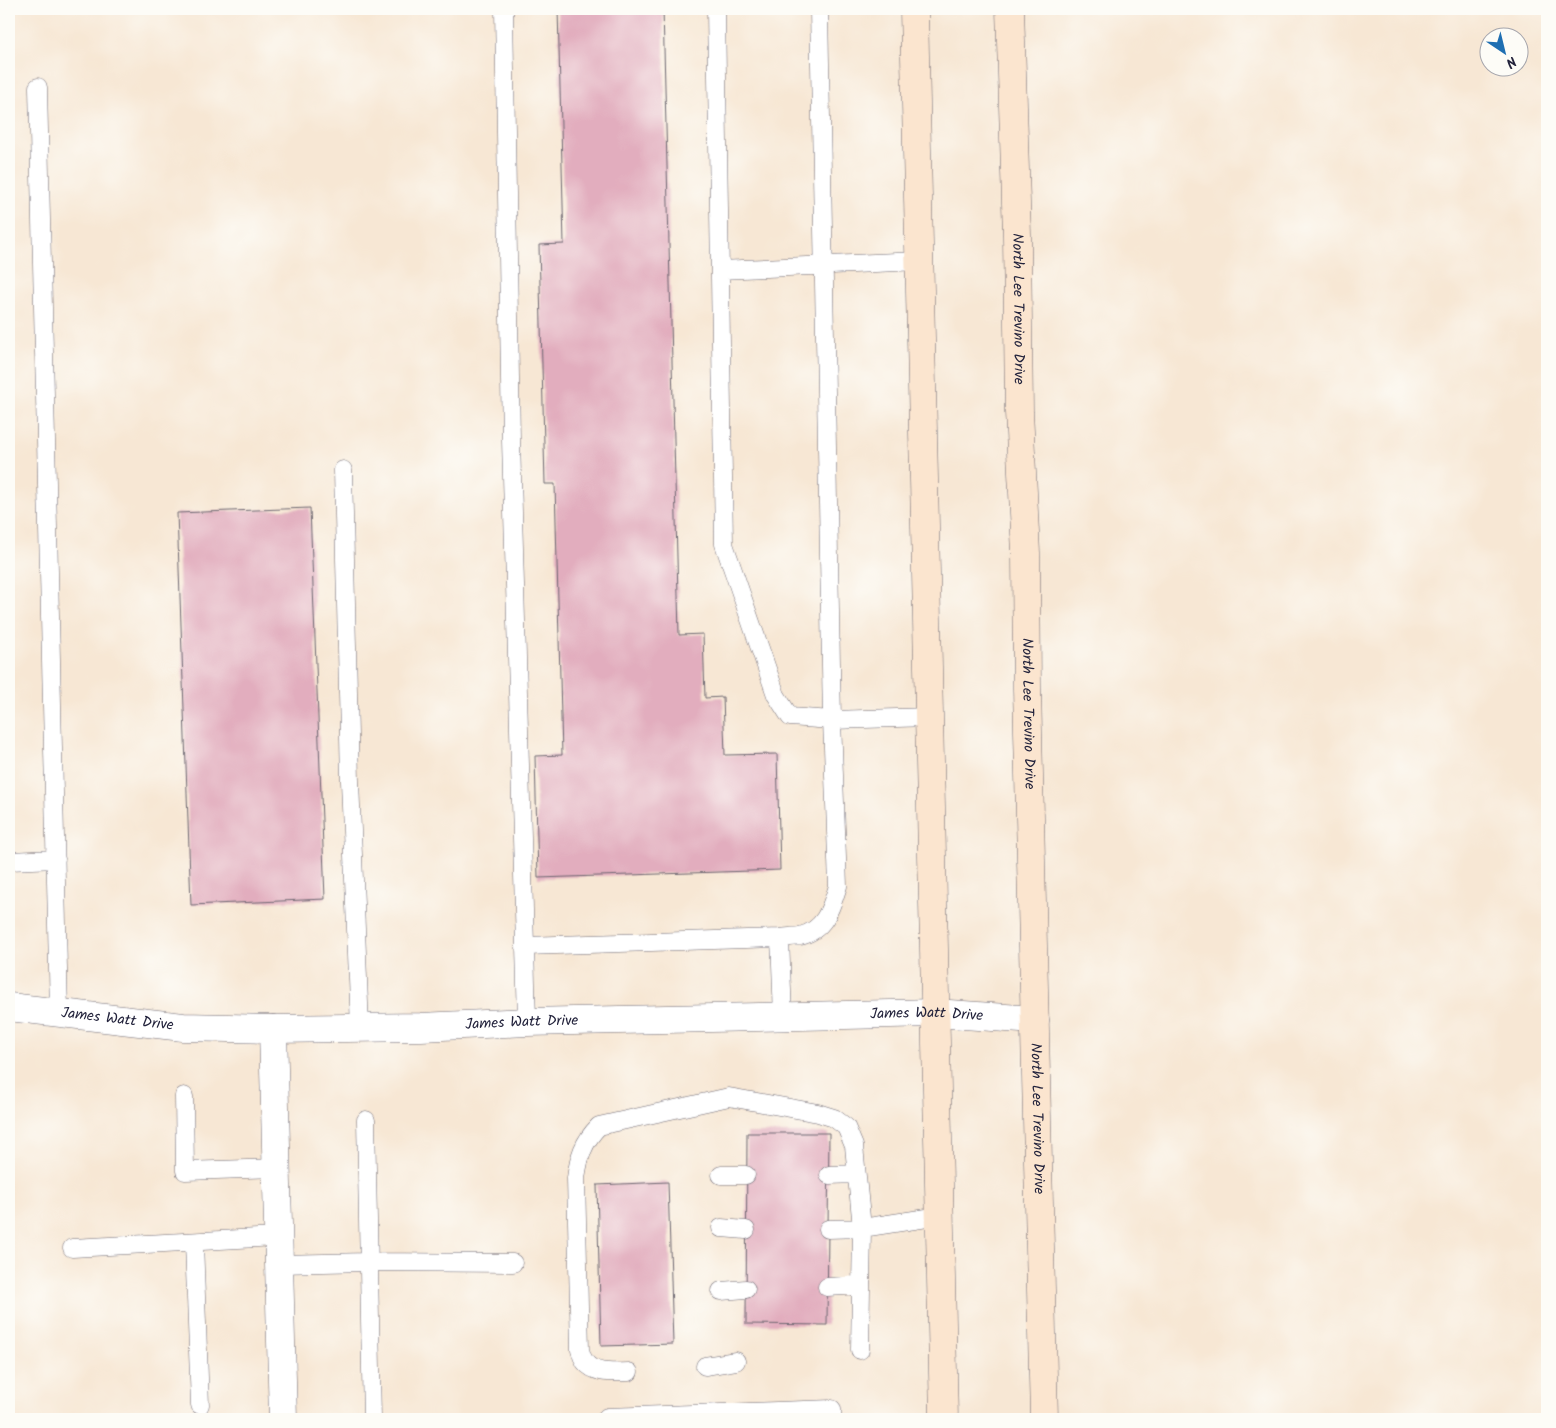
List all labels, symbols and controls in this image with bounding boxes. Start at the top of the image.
north arrow [1478,28,1528,78]
text: N [1501,50,1521,73]
street label: North Lee Trevino Drive [1005,233,1031,385]
street label: North Lee Trevino Drive [1015,638,1041,790]
street label: James Watt Drive [60,1001,175,1038]
street label: James Watt Drive [870,1001,984,1028]
street label: James Watt Drive [465,1009,579,1037]
street label: North Lee Trevino Drive [1023,1043,1051,1195]

